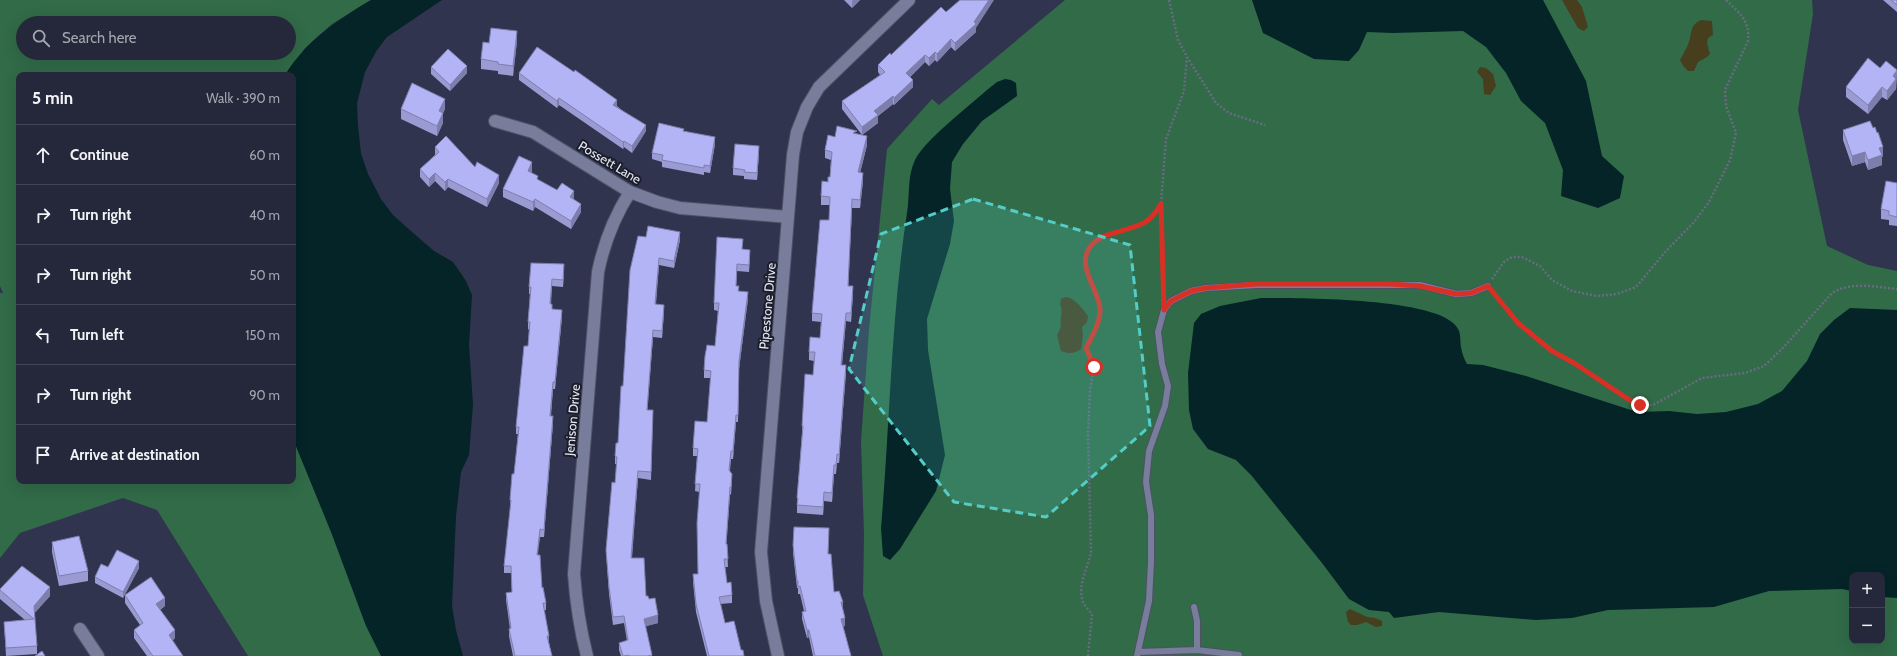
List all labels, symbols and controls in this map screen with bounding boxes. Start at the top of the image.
search box [16,16,296,60]
icon: search [30,27,52,49]
text: Search here [62,29,137,47]
text: 5 min [32,88,73,108]
text: Walk · 390 m [206,90,280,106]
street label: Possett Lane [576,137,645,187]
icon: ahead [32,144,54,166]
text: Continue [70,146,129,164]
text: 60 m [249,147,280,163]
icon: right [32,204,54,226]
text: Turn right [70,206,131,224]
text: 40 m [249,207,280,223]
street label: Pipestone Drive [755,262,779,350]
icon: right [32,264,54,286]
text: Turn right [70,266,131,284]
text: 50 m [250,267,280,283]
icon: left [32,324,54,346]
text: Turn left [70,326,124,344]
text: 150 m [245,327,280,343]
route start [1085,358,1103,376]
street label: Jenison Drive [561,383,583,457]
icon: right [32,384,54,406]
text: Turn right [70,386,131,404]
text: 90 m [249,387,280,403]
route end [1631,396,1649,414]
icon: arrive [32,444,54,466]
text: Arrive at destination [70,446,200,464]
map controls [1849,572,1885,644]
button: + [1849,572,1885,608]
button: − [1849,608,1885,644]

